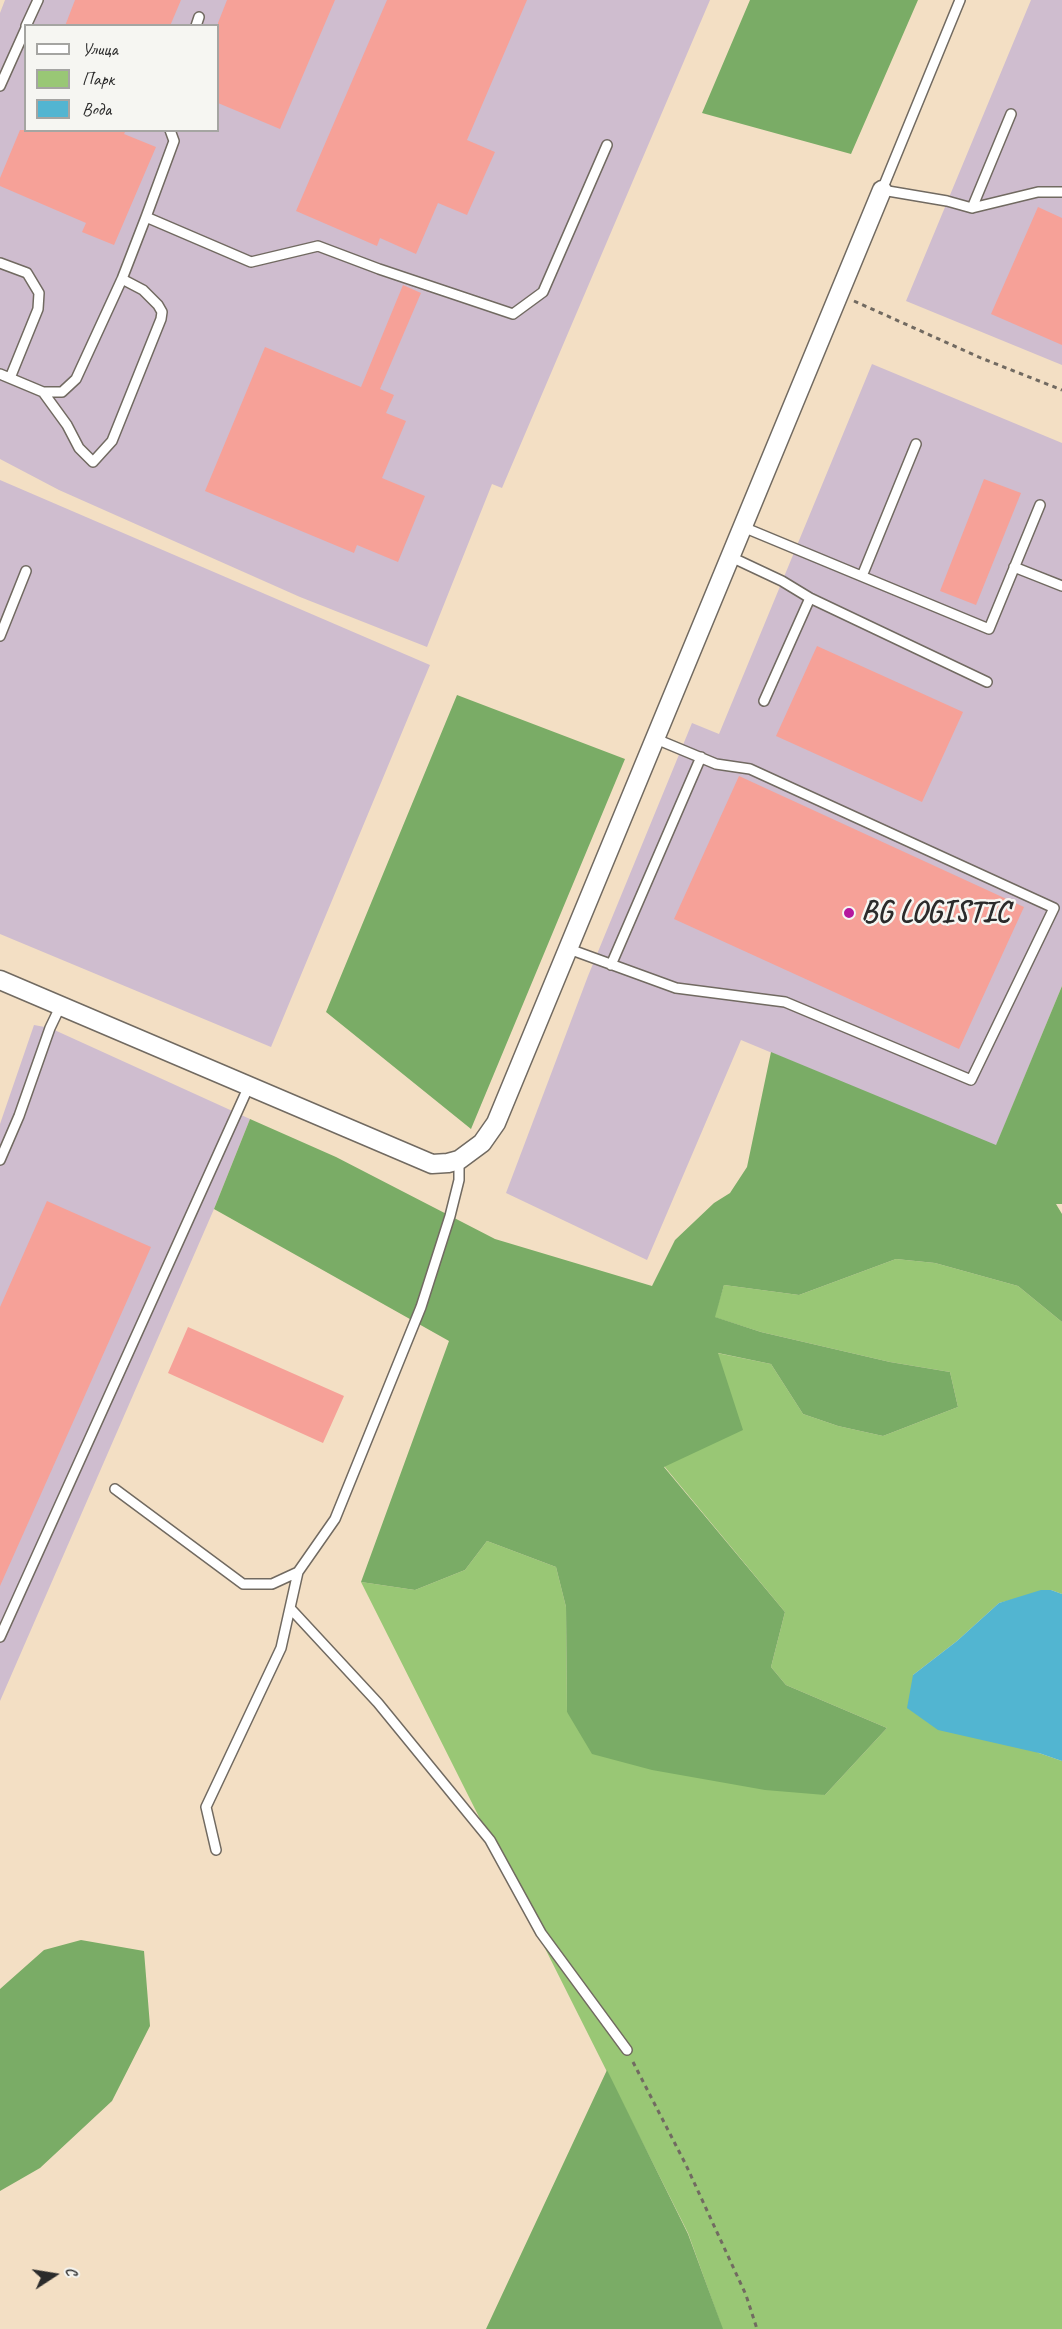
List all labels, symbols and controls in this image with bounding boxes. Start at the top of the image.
legend [24,24,219,132]
text: Улица [82,38,118,60]
text: Парк [82,68,114,90]
text: Вода [82,98,111,120]
place label: BG LOGISTIC [861,895,1010,931]
marker: BG LOGISTIC [842,906,856,920]
north arrow [24,2245,84,2305]
text: С [61,2265,82,2277]

